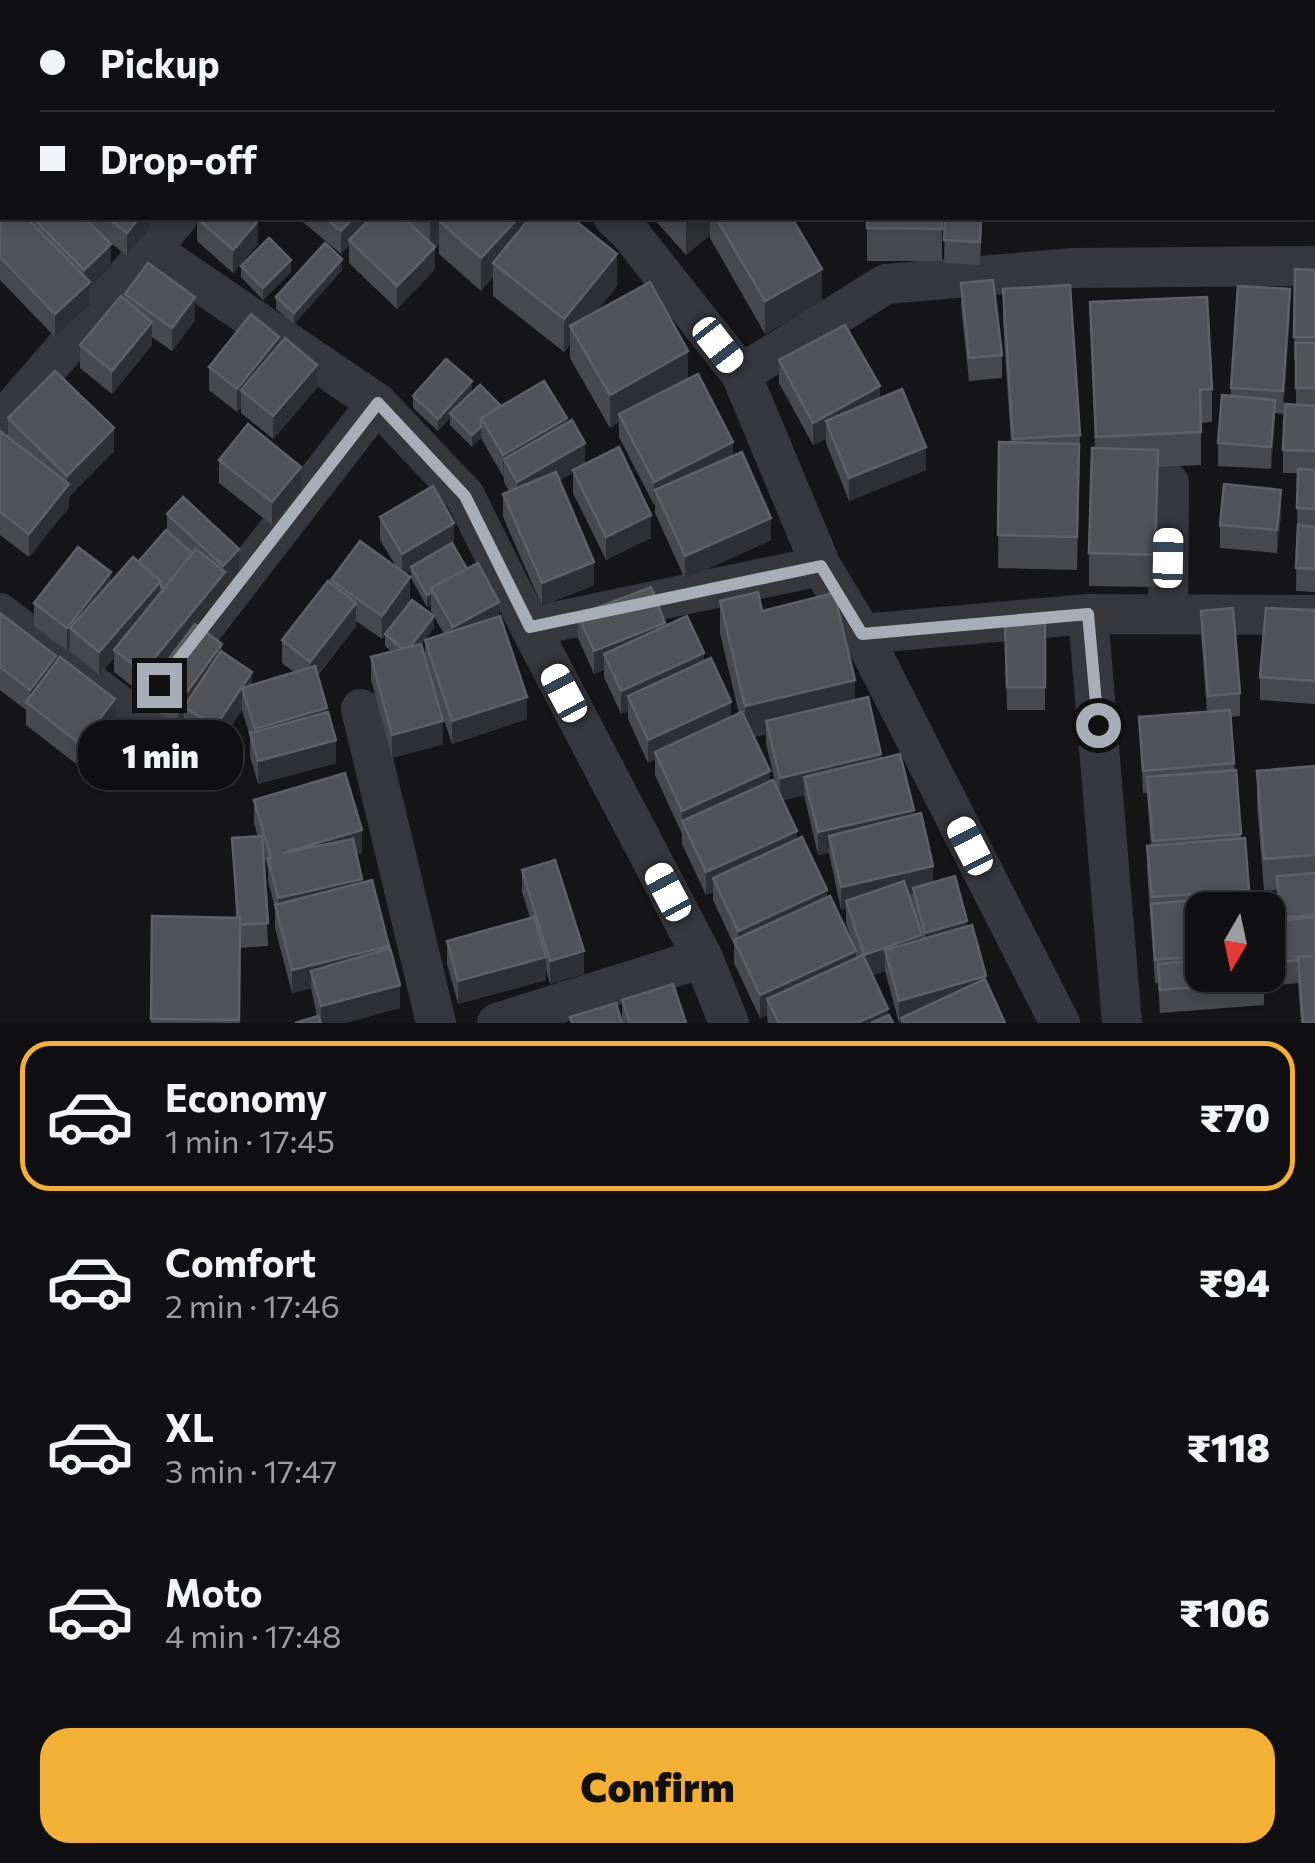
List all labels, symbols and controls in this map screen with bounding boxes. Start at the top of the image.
text: Pickup [100,39,220,86]
text: Drop-off [100,135,257,182]
car [688,312,748,378]
car [1152,528,1184,588]
car [537,659,591,727]
route end [137,663,182,708]
route start [1076,703,1121,748]
callout: 1 min [76,720,242,790]
text: 1 min [122,735,199,775]
car [943,812,997,880]
car [641,858,695,926]
north arrow [1185,892,1285,992]
map controls [1185,892,1285,992]
icon: car [45,1071,135,1161]
text: Economy [165,1073,327,1120]
text: ₹70 [1199,1093,1270,1140]
text: 1 min · 17:45 [165,1120,335,1160]
icon: car [45,1236,135,1326]
text: Comfort [165,1238,316,1285]
text: ₹94 [1199,1258,1270,1305]
text: 2 min · 17:46 [165,1285,340,1325]
icon: car [45,1401,135,1491]
text: XL [165,1403,214,1450]
text: ₹118 [1187,1423,1270,1470]
text: 3 min · 17:47 [165,1450,337,1490]
icon: car [45,1566,135,1656]
text: Moto [165,1568,263,1615]
text: ₹106 [1179,1588,1270,1635]
text: 4 min · 17:48 [165,1615,341,1655]
button: Confirm [40,1728,1275,1843]

